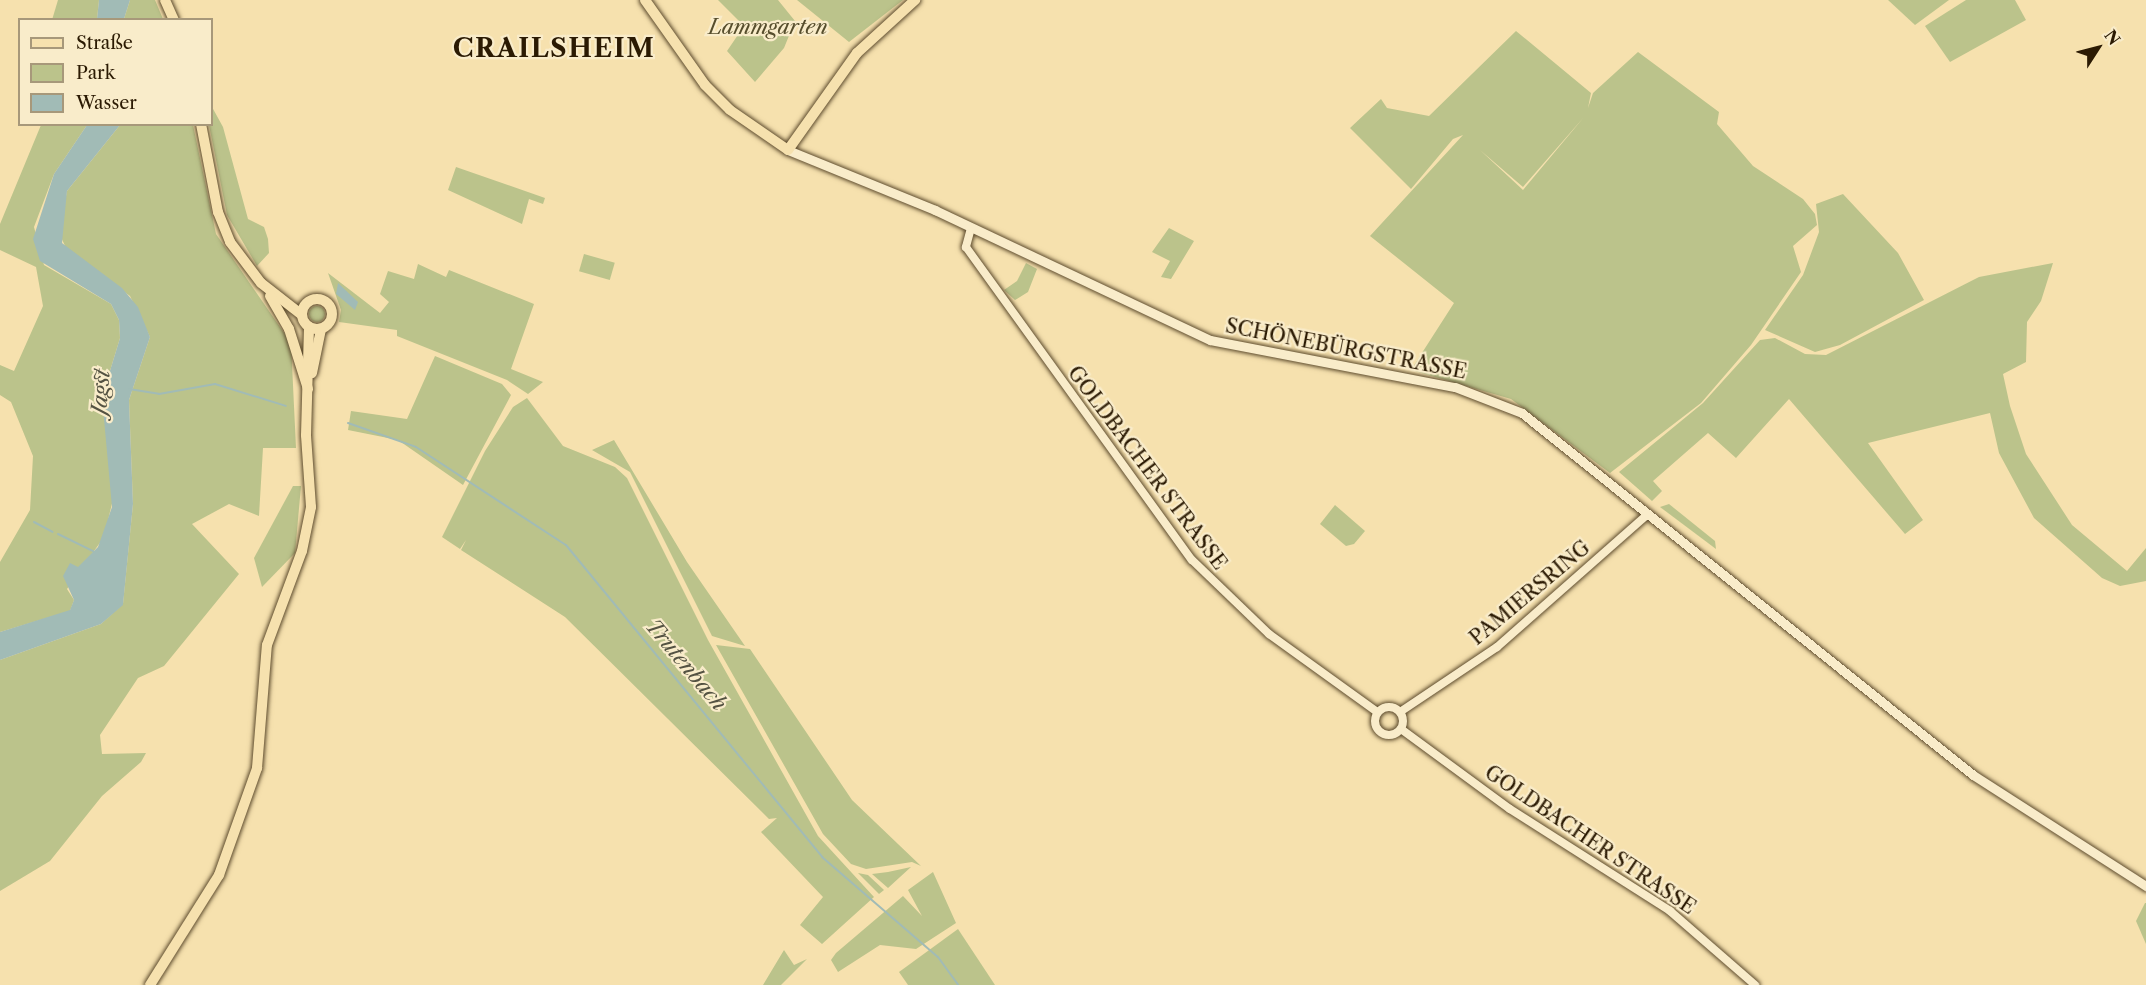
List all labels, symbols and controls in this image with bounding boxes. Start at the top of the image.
park label: Lammgarten [709,15,827,39]
legend [18,18,213,126]
north arrow [2068,18,2128,78]
text: N [2100,26,2125,49]
text: Straße [76,32,133,54]
district label: CRAILSHEIM [453,33,655,65]
text: Park [76,62,115,84]
text: Wasser [76,92,137,114]
street label: SCHÖNEBÜRGSTRASSE [1223,314,1469,384]
street label: GOLDBACHER STRASSE [1062,361,1232,575]
water label: Jagst [86,368,116,416]
street label: PAMIERSRING [1465,536,1595,650]
water label: Trutenbach [640,614,732,716]
street label: GOLDBACHER STRASSE [1480,760,1700,920]

